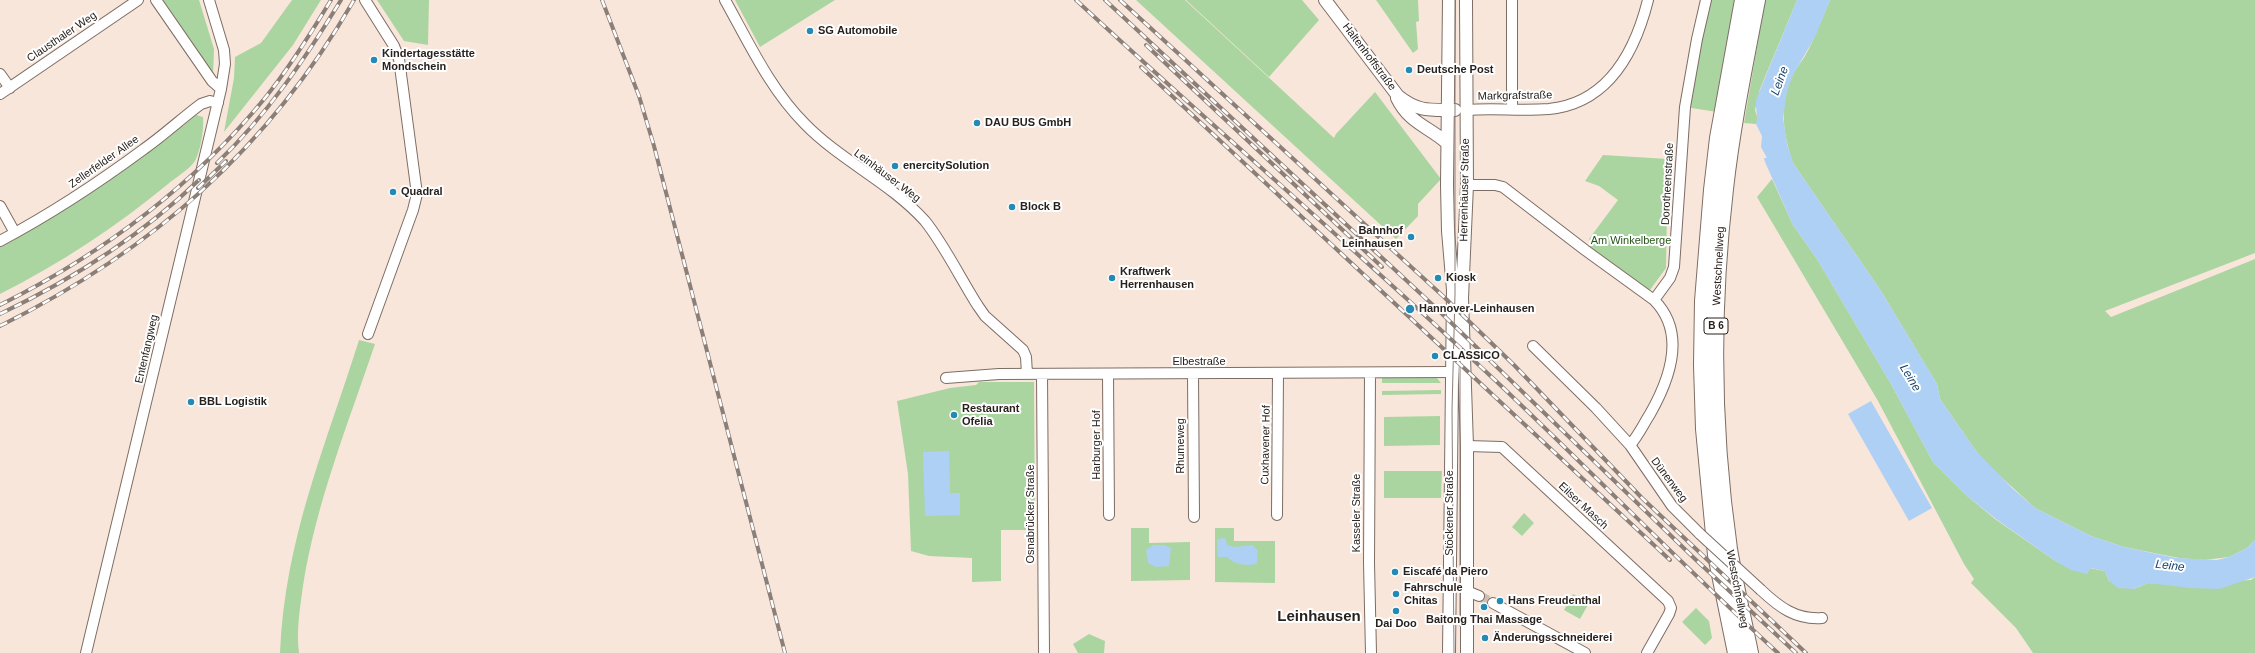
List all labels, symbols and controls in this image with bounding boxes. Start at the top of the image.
street label: Clausthaler Weg [25,9,99,65]
street label: Haltenhoffstraße [1339,21,1399,93]
place label: SG Automobile [818,24,897,38]
marker: SG Automobile [805,26,815,36]
place label: Kindertagesstätte Mondschein [382,47,475,73]
marker: Kindertagesstätte Mondschein [369,55,379,65]
place label: Deutsche Post [1417,63,1493,77]
marker: Deutsche Post [1404,65,1414,75]
water label: Leine [1768,65,1792,97]
street label: Markgrafstraße [1478,89,1552,103]
place label: DAU BUS GmbH [985,116,1071,130]
marker: DAU BUS GmbH [972,118,982,128]
street label: Zellerfelder Allee [66,133,142,191]
street label: Herrenhäuser Straße [1457,138,1473,242]
street label: Dorotheenstraße [1659,142,1677,226]
street label: Leinhäuser Weg [851,147,923,205]
place label: enercitySolution [903,159,989,173]
marker: enercitySolution [890,161,900,171]
place label: Quadral [401,185,443,199]
marker: Quadral [388,187,398,197]
place label: Block B [1020,200,1061,214]
marker: Block B [1007,202,1017,212]
place label: Bahnhof Leinhausen [1342,224,1403,250]
street label: Westschnellweg [1710,226,1728,306]
marker: Bahnhof Leinhausen [1406,232,1416,242]
park label: Am Winkelberge [1591,234,1671,248]
place label: Kraftwerk Herrenhausen [1120,265,1194,291]
place label: Kiosk [1446,271,1476,285]
marker: Kraftwerk Herrenhausen [1107,273,1117,283]
marker: Kiosk [1433,273,1443,283]
place label: Hannover-Leinhausen [1419,302,1535,316]
marker: Hannover-Leinhausen [1404,303,1416,315]
street label: Entenfangweg [133,313,161,385]
road number: B 6 [1704,318,1728,334]
place label: CLASSICO [1443,349,1500,363]
marker: CLASSICO [1430,351,1440,361]
street label: Elbestraße [1172,355,1226,369]
water label: Leine [1896,362,1924,394]
place label: BBL Logistik [199,395,267,409]
marker: BBL Logistik [186,397,196,407]
place label: Restaurant Ofelia [962,402,1019,428]
street label: Cuxhavener Hof [1259,405,1273,485]
marker: Restaurant Ofelia [949,410,959,420]
street label: Harburger Hof [1090,410,1104,480]
street label: Rhumeweg [1174,418,1188,474]
street label: Dünenweg [1648,455,1690,505]
street label: Osnabrücker Straße [1024,464,1038,564]
street label: Stöckener Straße [1443,470,1457,556]
street label: Kasseler Straße [1350,474,1364,552]
street label: Eilser Masch [1555,480,1611,532]
street label: Westschnellweg [1723,549,1751,629]
water label: Leine [2155,557,2185,575]
place label: Eiscafé da Piero [1403,565,1488,579]
marker: Eiscafé da Piero [1390,567,1400,577]
place label: Fahrschule Chitas [1404,581,1463,607]
marker: Fahrschule Chitas [1391,589,1401,599]
place label: Hans Freudenthal [1508,594,1601,608]
marker: Hans Freudenthal [1495,596,1505,606]
marker: Baitong Thai Massage [1479,602,1489,612]
marker: Dai Doo [1391,606,1401,616]
district label: Leinhausen [1277,608,1361,626]
place label: Baitong Thai Massage [1426,613,1542,627]
place label: Dai Doo [1375,617,1417,631]
place label: Änderungsschneiderei [1493,631,1612,645]
marker: Änderungsschneiderei [1480,633,1490,643]

